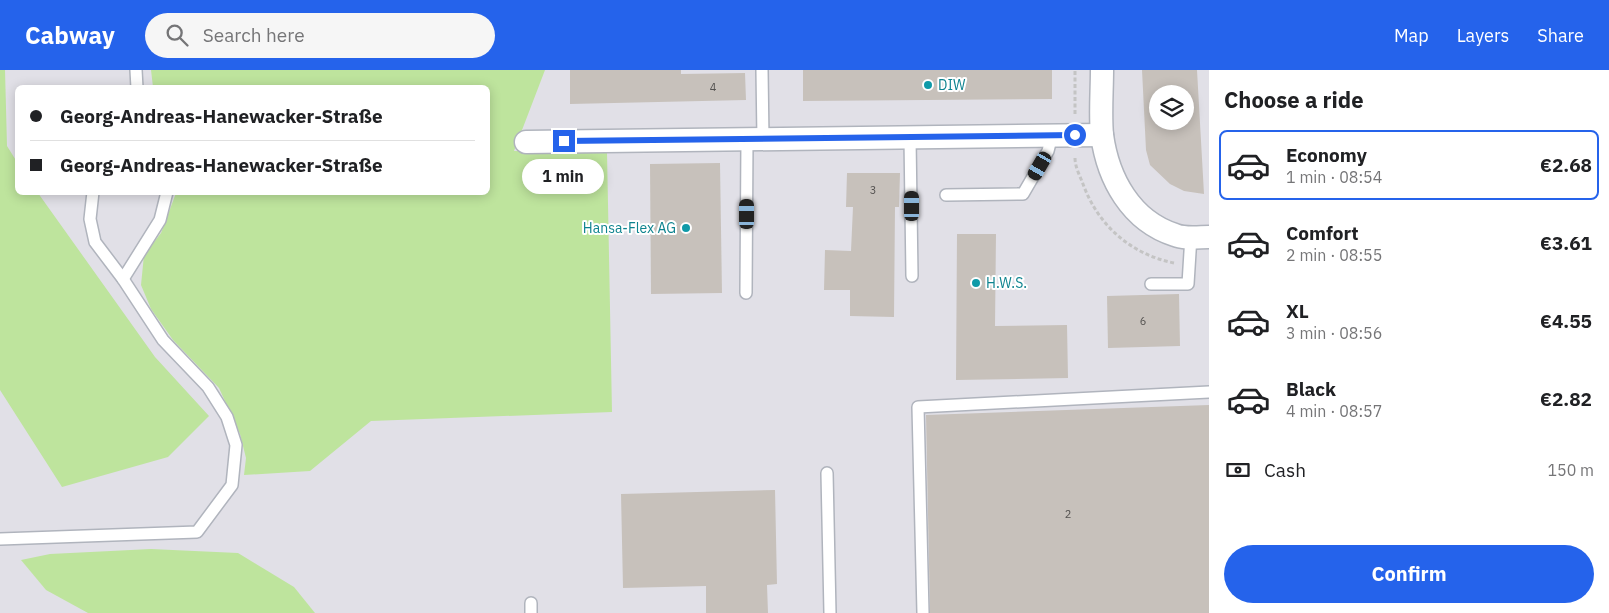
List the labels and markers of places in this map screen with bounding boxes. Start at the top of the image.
place label: DIW [938,76,966,94]
marker: DIW [922,79,934,91]
place label: Hansa-Flex AG [583,219,676,237]
marker: Hansa-Flex AG [680,222,692,234]
place label: H.W.S. [986,274,1027,292]
marker: H.W.S. [970,277,982,289]

